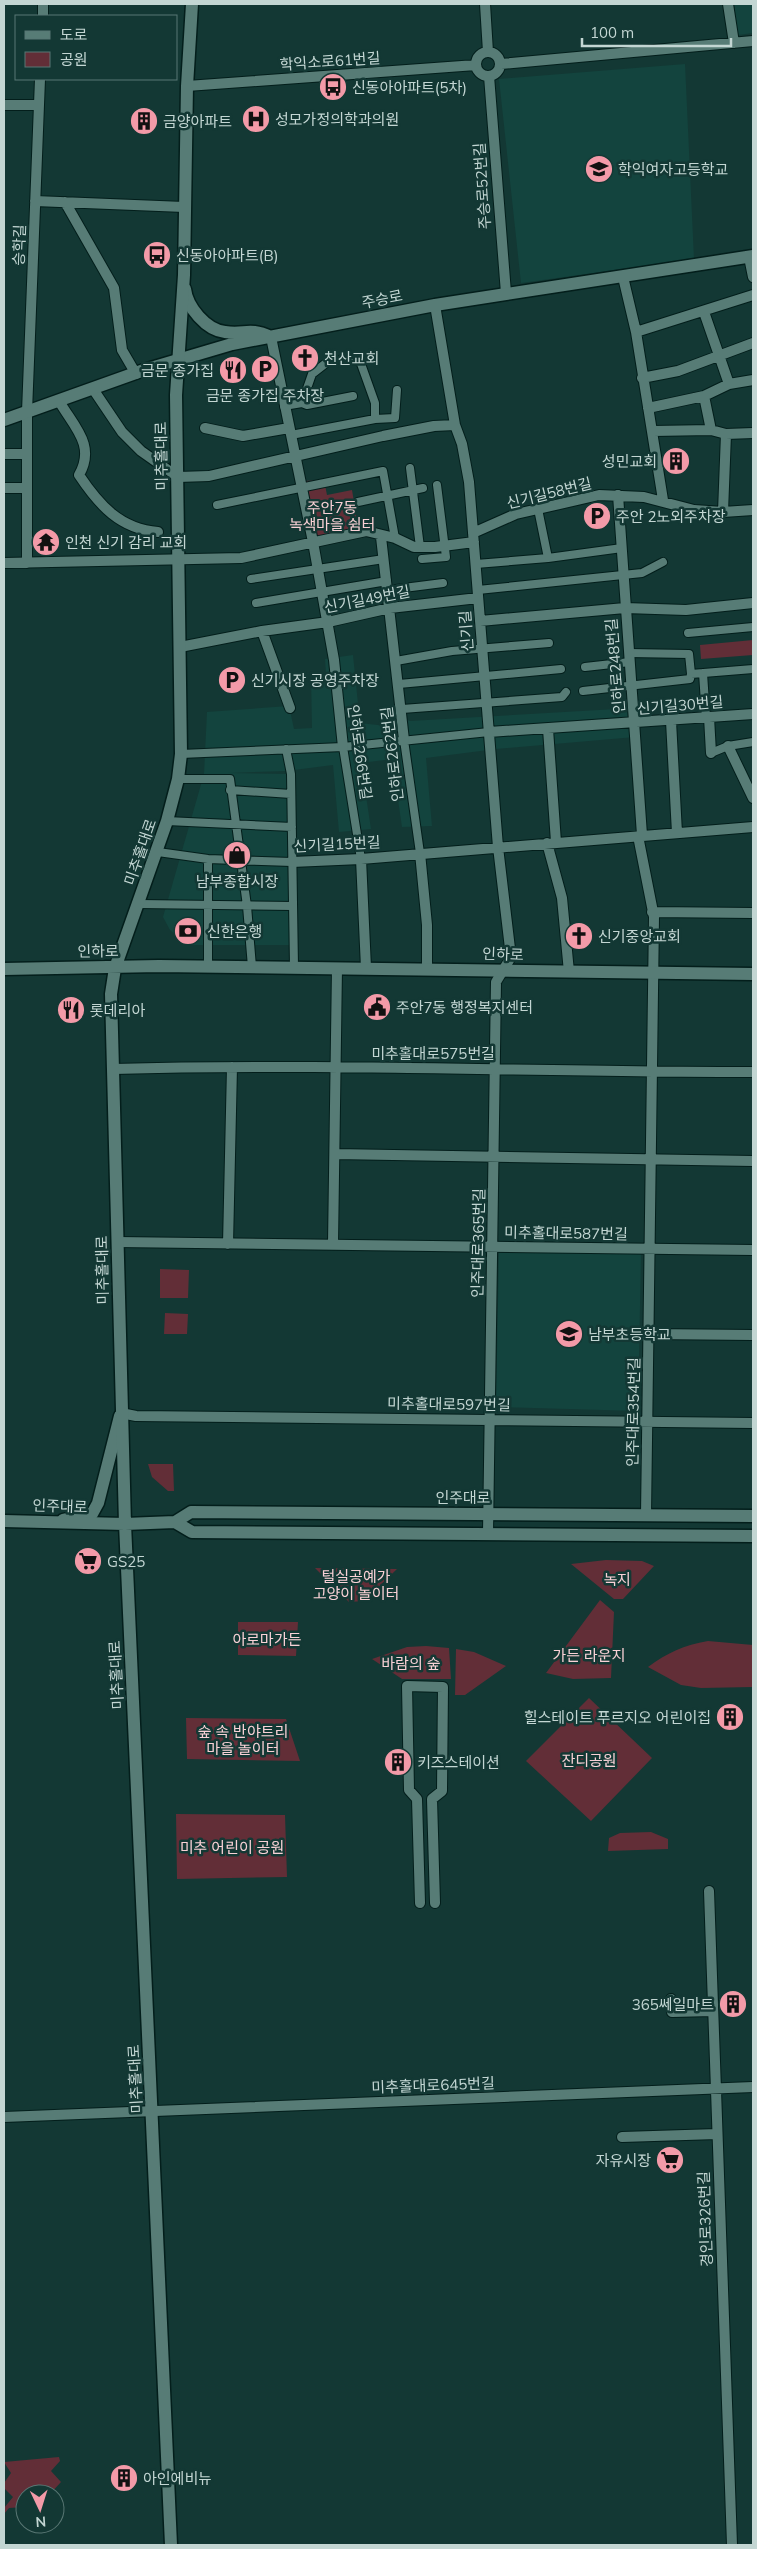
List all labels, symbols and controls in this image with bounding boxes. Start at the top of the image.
legend [15,15,178,80]
scale bar [582,15,731,47]
text: 100 m [590,23,634,42]
text: 도로 [60,25,88,44]
street label: 학익소로61번길 [279,48,381,74]
text: 공원 [60,50,88,69]
bus stop icon: 신동아아파트(5차) [318,72,348,102]
place label: 신동아아파트(5차) [352,78,467,97]
hospital icon: 성모가정의학과의원 [241,104,271,134]
building icon: 금양아파트 [129,106,159,136]
place label: 성모가정의학과의원 [275,110,399,129]
place label: 금양아파트 [163,112,232,131]
street label: 주승로52번길 [469,142,495,230]
school or university icon: 학익여자고등학교 [584,154,614,184]
place label: 학익여자고등학교 [618,160,728,179]
street label: 승학길 [9,224,29,266]
bus stop icon: 신동아아파트(B) [142,240,172,270]
place label: 신동아아파트(B) [176,246,279,265]
street label: 주승로 [360,286,404,312]
church icon: 천산교회 [290,343,320,373]
place label: 천산교회 [324,349,379,368]
parking icon: 금문 종가집 주차장 [250,354,280,384]
restaurant icon: 금문 종가집 [218,355,248,385]
place label: 금문 종가집 [141,361,214,380]
place label: 금문 종가집 주차장 [206,386,324,405]
street label: 미추홀대로 [151,421,171,491]
building icon: 성민교회 [661,446,691,476]
place label: 성민교회 [602,452,657,471]
street label: 신기길58번길 [504,473,594,513]
park label: 주안7동 녹색마을 쉼터 [289,498,375,534]
parking icon: 주안 2노외주차장 [582,501,612,531]
place label: 주안 2노외주차장 [616,507,726,526]
temple icon: 인천 신기 감리 교회 [31,527,61,557]
place label: 인천 신기 감리 교회 [65,533,187,552]
street label: 신기길49번길 [322,581,412,617]
street label: 신기길 [455,610,477,652]
street label: 인하로248번길 [601,617,629,715]
parking icon: 신기시장 공영주차장 [217,665,247,695]
place label: 신기시장 공영주차장 [251,671,379,690]
street label: 신기길30번길 [636,692,724,718]
street label: 인하로266번길 [344,703,376,801]
street label: 인하로262번길 [377,705,407,803]
street label: 미추홀대로 [120,816,160,888]
street label: 신기길15번길 [293,832,381,856]
shop icon: 남부종합시장 [222,840,252,870]
place label: 남부종합시장 [196,872,279,891]
bank icon: 신한은행 [173,916,203,946]
church icon: 신기중앙교회 [564,921,594,951]
place label: 신한은행 [207,922,262,941]
place label: 신기중앙교회 [598,927,681,946]
street label: 인하로 [77,941,119,961]
street label: 인하로 [482,944,524,964]
public building icon: 주안7동 행정복지센터 [362,992,392,1022]
restaurant icon: 롯데리아 [56,995,86,1025]
place label: 주안7동 행정복지센터 [396,998,533,1017]
place label: 롯데리아 [90,1001,145,1020]
street label: 미추홀대로575번길 [371,1044,495,1063]
street label: 인주대로365번길 [468,1188,488,1298]
street label: 미추홀대로587번길 [504,1222,628,1244]
street label: 미추홀대로 [92,1235,112,1305]
school or university icon: 남부초등학교 [554,1319,584,1349]
place label: 남부초등학교 [588,1325,671,1344]
street label: 인주대로354번길 [623,1357,643,1467]
street label: 미추홀대로597번길 [387,1393,511,1415]
street label: 인주대로 [435,1488,491,1507]
street label: 인주대로 [32,1496,88,1516]
supermarket icon: GS25 [73,1546,103,1576]
place label: GS25 [107,1552,145,1571]
park label: 털실공예가 고양이 놀이터 [313,1567,399,1603]
park label: 녹지 [603,1570,631,1589]
park label: 아로마가든 [232,1630,302,1649]
street label: 미추홀대로 [105,1640,127,1710]
park label: 가든 라운지 [553,1646,625,1665]
park label: 바람의 숲 [381,1654,441,1673]
building icon: 힐스테이트 푸르지오 어린이집 [715,1702,745,1732]
place label: 힐스테이트 푸르지오 어린이집 [524,1708,711,1727]
park label: 숲 속 반야트리 마을 놀이터 [198,1722,288,1758]
building icon: 키즈스테이션 [383,1747,413,1777]
park label: 잔디공원 [561,1751,617,1770]
place label: 키즈스테이션 [417,1753,500,1772]
park label: 미추 어린이 공원 [180,1838,284,1857]
building icon: 365쎄일마트 [718,1989,748,2019]
place label: 365쎄일마트 [632,1995,714,2014]
street label: 미추홀대로 [124,2044,146,2114]
street label: 미추홀대로645번길 [371,2073,495,2097]
supermarket icon: 자유시장 [655,2145,685,2175]
place label: 자유시장 [596,2151,651,2170]
street label: 경인로326번길 [694,2171,716,2267]
building icon: 아인에비뉴 [109,2463,139,2493]
place label: 아인에비뉴 [143,2469,212,2488]
north arrow [15,2484,65,2534]
text: N [35,2513,47,2531]

